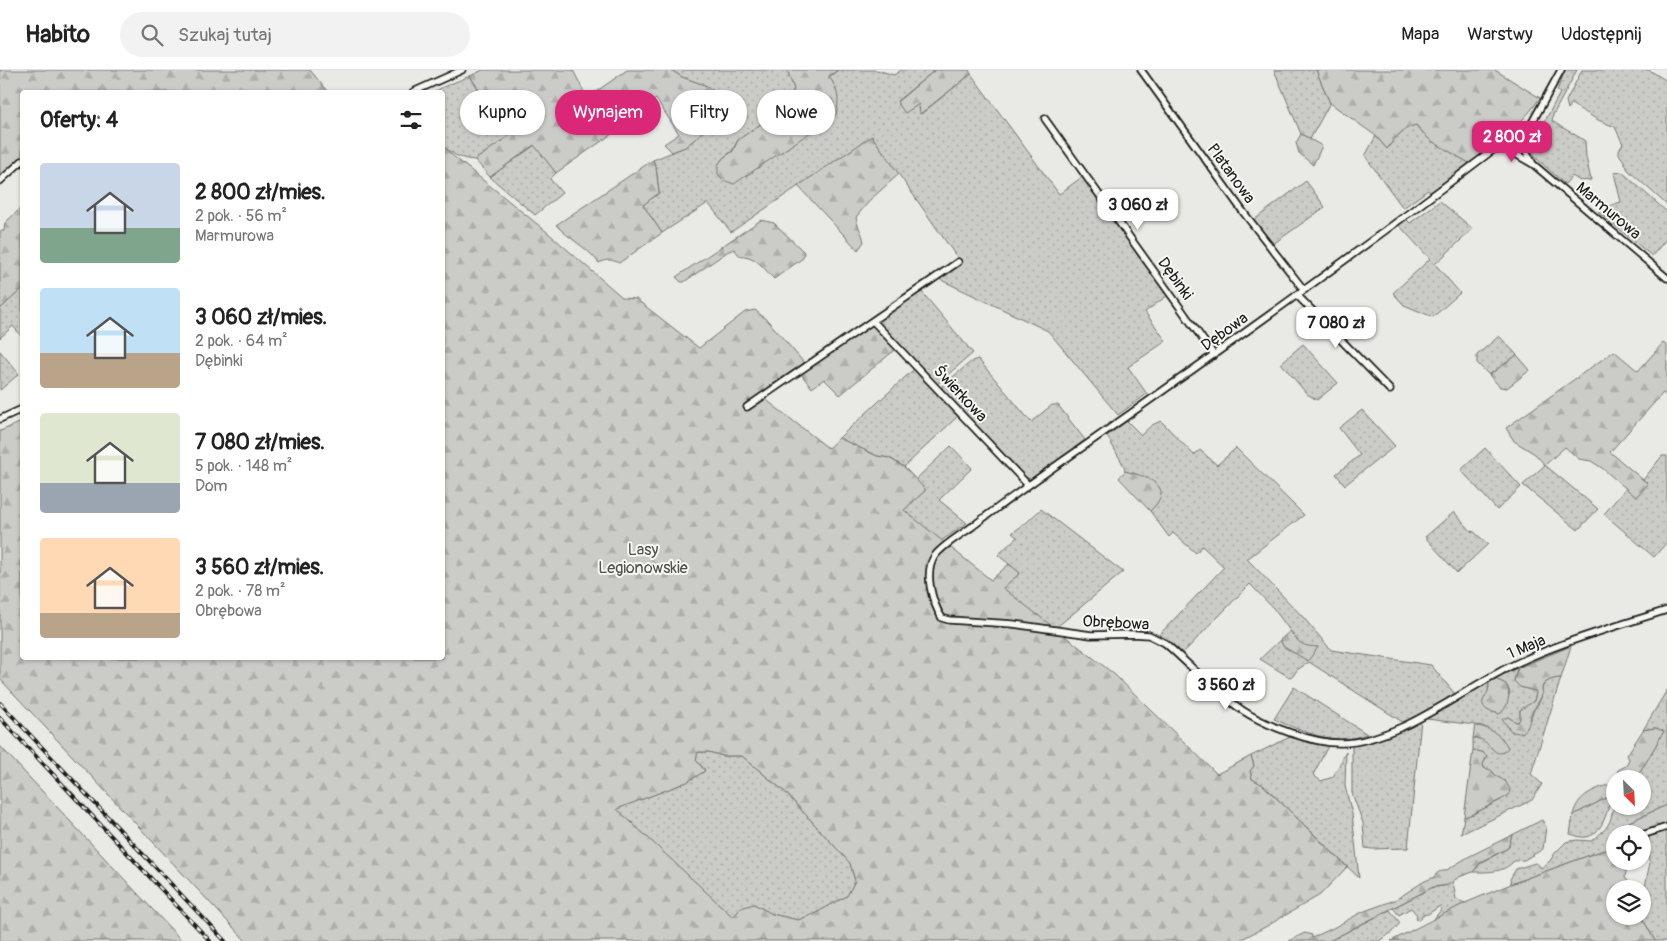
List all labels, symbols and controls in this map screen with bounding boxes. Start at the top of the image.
search box [120,12,470,57]
text: Habito [25,20,90,49]
icon: search [138,21,166,49]
text: Szukaj tutaj [178,23,272,47]
text: Mapa [1401,23,1439,46]
text: Warstwy [1467,23,1533,46]
text: Udostępnij [1561,23,1642,46]
chip: Kupno [460,90,545,135]
chip: Wynajem [555,90,661,135]
chip: Filtry [671,90,747,135]
chip: Nowe [757,90,835,135]
icon: filters [397,106,425,134]
text: Oferty: 4 [40,107,118,134]
pin: 2 800 zł [1460,121,1564,163]
text: 2 800 zł [1483,127,1541,147]
street label: Platanowa [1203,140,1260,207]
street label: Marmurowa [1572,178,1645,244]
text: 2 800 zł/mies. [195,179,326,206]
icon: home [80,183,140,243]
pin: 3 060 zł [1086,189,1190,231]
text: 3 060 zł [1108,195,1168,215]
text: 2 pok. · 56 m² [195,206,287,226]
text: Marmurowa [195,226,274,246]
street label: Dębinki [1153,253,1197,304]
text: 3 060 zł/mies. [195,304,327,331]
pin: 7 080 zł [1284,306,1388,349]
icon: home [80,308,140,368]
street label: Dębowa [1197,308,1252,356]
text: 7 080 zł [1307,313,1365,333]
text: 2 pok. · 64 m² [195,331,288,351]
text: Dębinki [195,351,243,371]
street label: Świerkowa [929,361,991,426]
text: 7 080 zł/mies. [195,429,325,456]
icon: home [80,433,140,493]
text: 5 pok. · 148 m² [195,456,292,476]
text: Dom [195,476,227,496]
park label: Lasy Legionowskie [598,540,688,578]
text: 3 560 zł/mies. [195,554,324,581]
icon: home [80,558,140,618]
text: 2 pok. · 78 m² [195,581,286,601]
text: Obrębowa [195,601,262,621]
street label: Obrębowa [1082,611,1150,635]
street label: 1 Maja [1504,630,1549,664]
pin: 3 560 zł [1174,668,1278,711]
text: 3 560 zł [1197,675,1255,695]
north arrow [1606,770,1651,815]
map controls [1606,770,1651,925]
button: locate [1606,825,1651,870]
button: layers [1606,880,1651,925]

